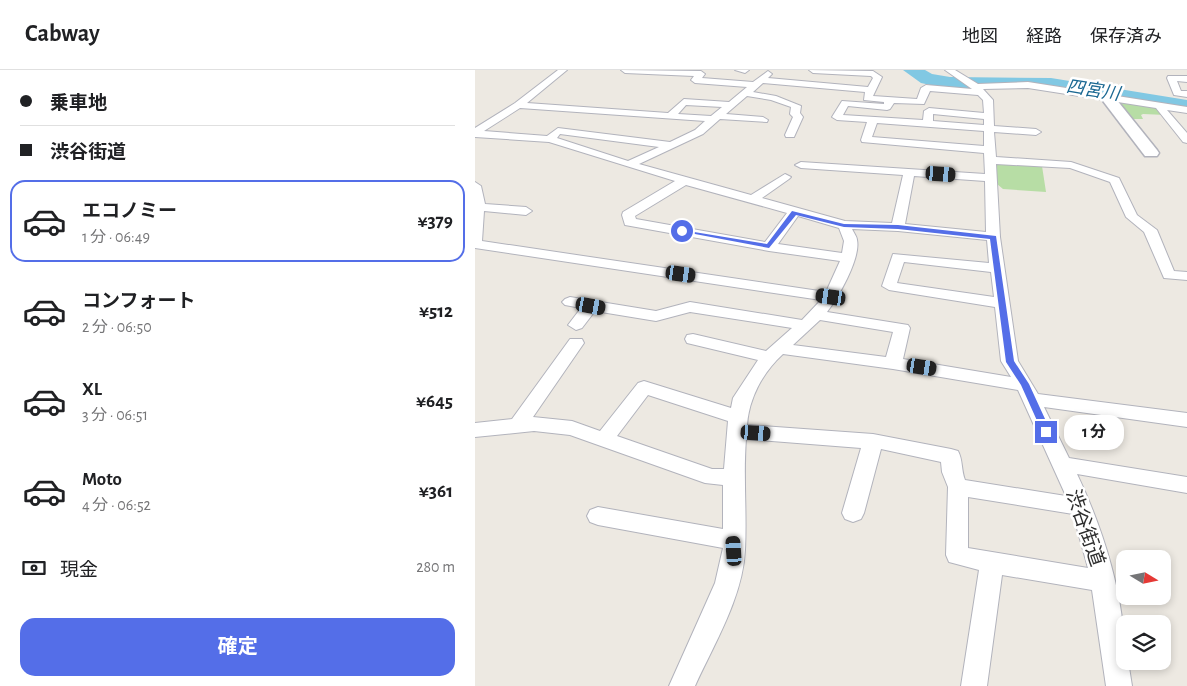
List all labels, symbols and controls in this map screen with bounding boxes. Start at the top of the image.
text: Cabway [25,22,100,46]
text: 地図 [962,28,998,46]
text: 経路 [1026,28,1062,46]
text: 保存済み [1090,28,1162,46]
water label: 四宮川 [1065,76,1123,104]
text: 乗車地 [50,94,107,113]
text: 渋谷街道 [50,143,126,162]
car [925,165,956,183]
icon: car [22,199,67,244]
text: エコノミー [82,202,177,221]
text: ¥379 [417,212,453,231]
route start [671,220,693,242]
text: 1 分 · 06:49 [82,229,150,245]
car [665,264,696,284]
car [815,287,846,307]
icon: car [22,289,67,334]
text: コンフォート [82,292,195,311]
car [574,296,607,316]
text: ¥512 [419,302,453,321]
text: 2 分 · 06:50 [82,319,152,335]
car [906,357,937,377]
icon: car [22,379,67,424]
text: XL [82,380,102,399]
text: ¥645 [416,392,453,411]
text: 3 分 · 06:51 [82,407,148,423]
callout: 1 分 [1063,414,1123,450]
route end [1035,421,1057,443]
car [740,424,771,442]
text: 1 分 [1082,424,1106,440]
icon: car [22,469,67,514]
text: Moto [82,470,122,489]
text: ¥361 [419,482,453,501]
street label: 渋谷街道 [1063,487,1108,569]
text: 4 分 · 06:52 [82,497,151,513]
car [725,536,742,566]
north arrow [1116,550,1171,605]
map controls [1116,550,1171,670]
icon: cash [20,554,48,582]
text: 280 m [416,559,455,575]
text: 現金 [60,561,98,580]
button: layers [1116,615,1171,670]
button: 確定 [20,618,455,676]

